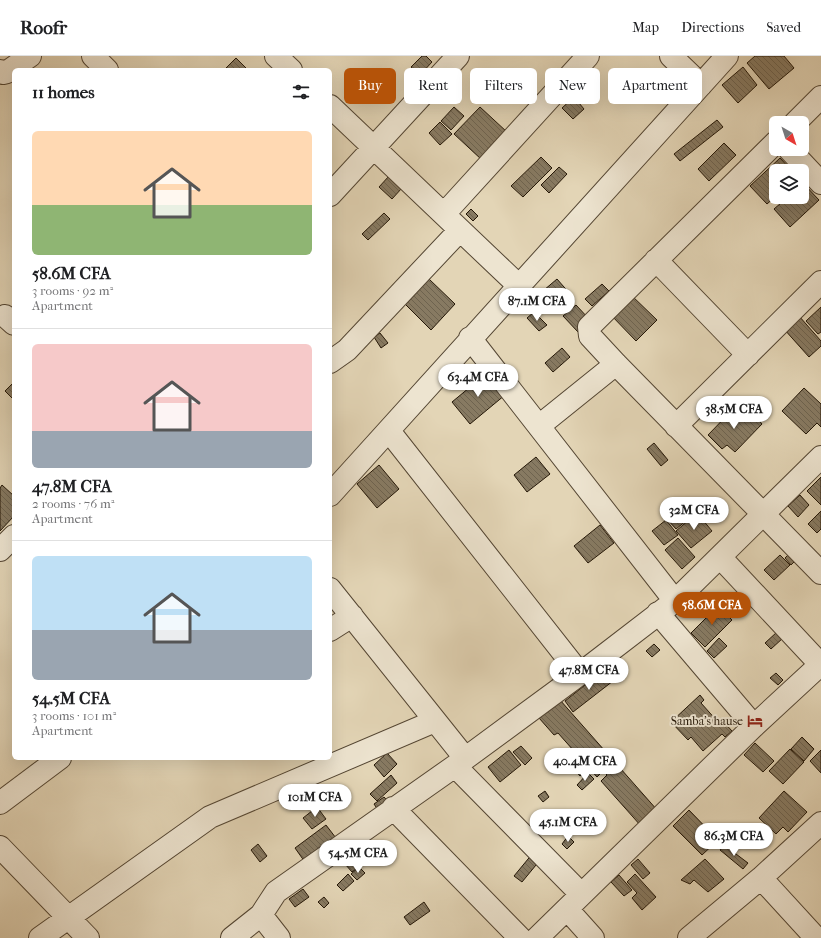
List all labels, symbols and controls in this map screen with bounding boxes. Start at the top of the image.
text: Roofr [20,17,67,39]
text: Map [632,19,659,36]
text: Directions [681,19,744,36]
text: Saved [766,19,801,36]
chip: Buy [344,68,396,104]
chip: Rent [404,68,462,104]
chip: Filters [470,68,537,104]
chip: New [545,68,600,104]
chip: Apartment [608,68,702,104]
icon: filters [290,81,312,103]
text: 11 homes [32,82,95,102]
north arrow [769,116,809,156]
map controls [769,116,809,204]
icon: home [136,157,208,229]
button: layers [769,164,809,204]
text: 58.6M CFA [32,263,111,283]
text: 3 rooms · 92 m² [32,283,113,298]
pin: 87.1M CFA [491,288,583,322]
text: 87.1M CFA [508,293,566,308]
text: Apartment [32,298,93,313]
pin: 63.4M CFA [432,364,524,398]
text: 63.4M CFA [447,369,509,384]
icon: home [136,370,208,442]
pin: 38.5M CFA [688,396,780,430]
text: 38.5M CFA [705,401,763,416]
text: 47.8M CFA [32,476,112,496]
text: 2 rooms · 76 m² [32,496,114,511]
pin: 32M CFA [657,497,731,531]
text: 32M CFA [669,502,719,517]
text: Apartment [32,511,93,526]
icon: home [136,582,208,654]
pin: 58.6M CFA [666,592,758,626]
text: 58.6M CFA [682,597,742,612]
pin: 47.8M CFA [543,657,635,691]
text: 47.8M CFA [558,662,620,677]
text: 54.5M CFA [32,688,110,708]
text: 3 rooms · 101 m² [32,708,116,723]
hotel icon: Samba's hause [746,712,764,730]
place label: Samba's hause [671,714,743,728]
text: Apartment [32,723,93,738]
pin: 40.4M CFA [539,748,631,782]
text: 40.4M CFA [553,753,617,768]
pin: 101M CFA [274,784,356,818]
text: 101M CFA [288,789,342,804]
pin: 45.1M CFA [522,809,614,843]
text: 45.1M CFA [539,814,597,829]
pin: 86.3M CFA [688,823,780,857]
text: 86.3M CFA [704,828,764,843]
pin: 54.5M CFA [312,840,404,874]
text: 54.5M CFA [328,845,388,860]

